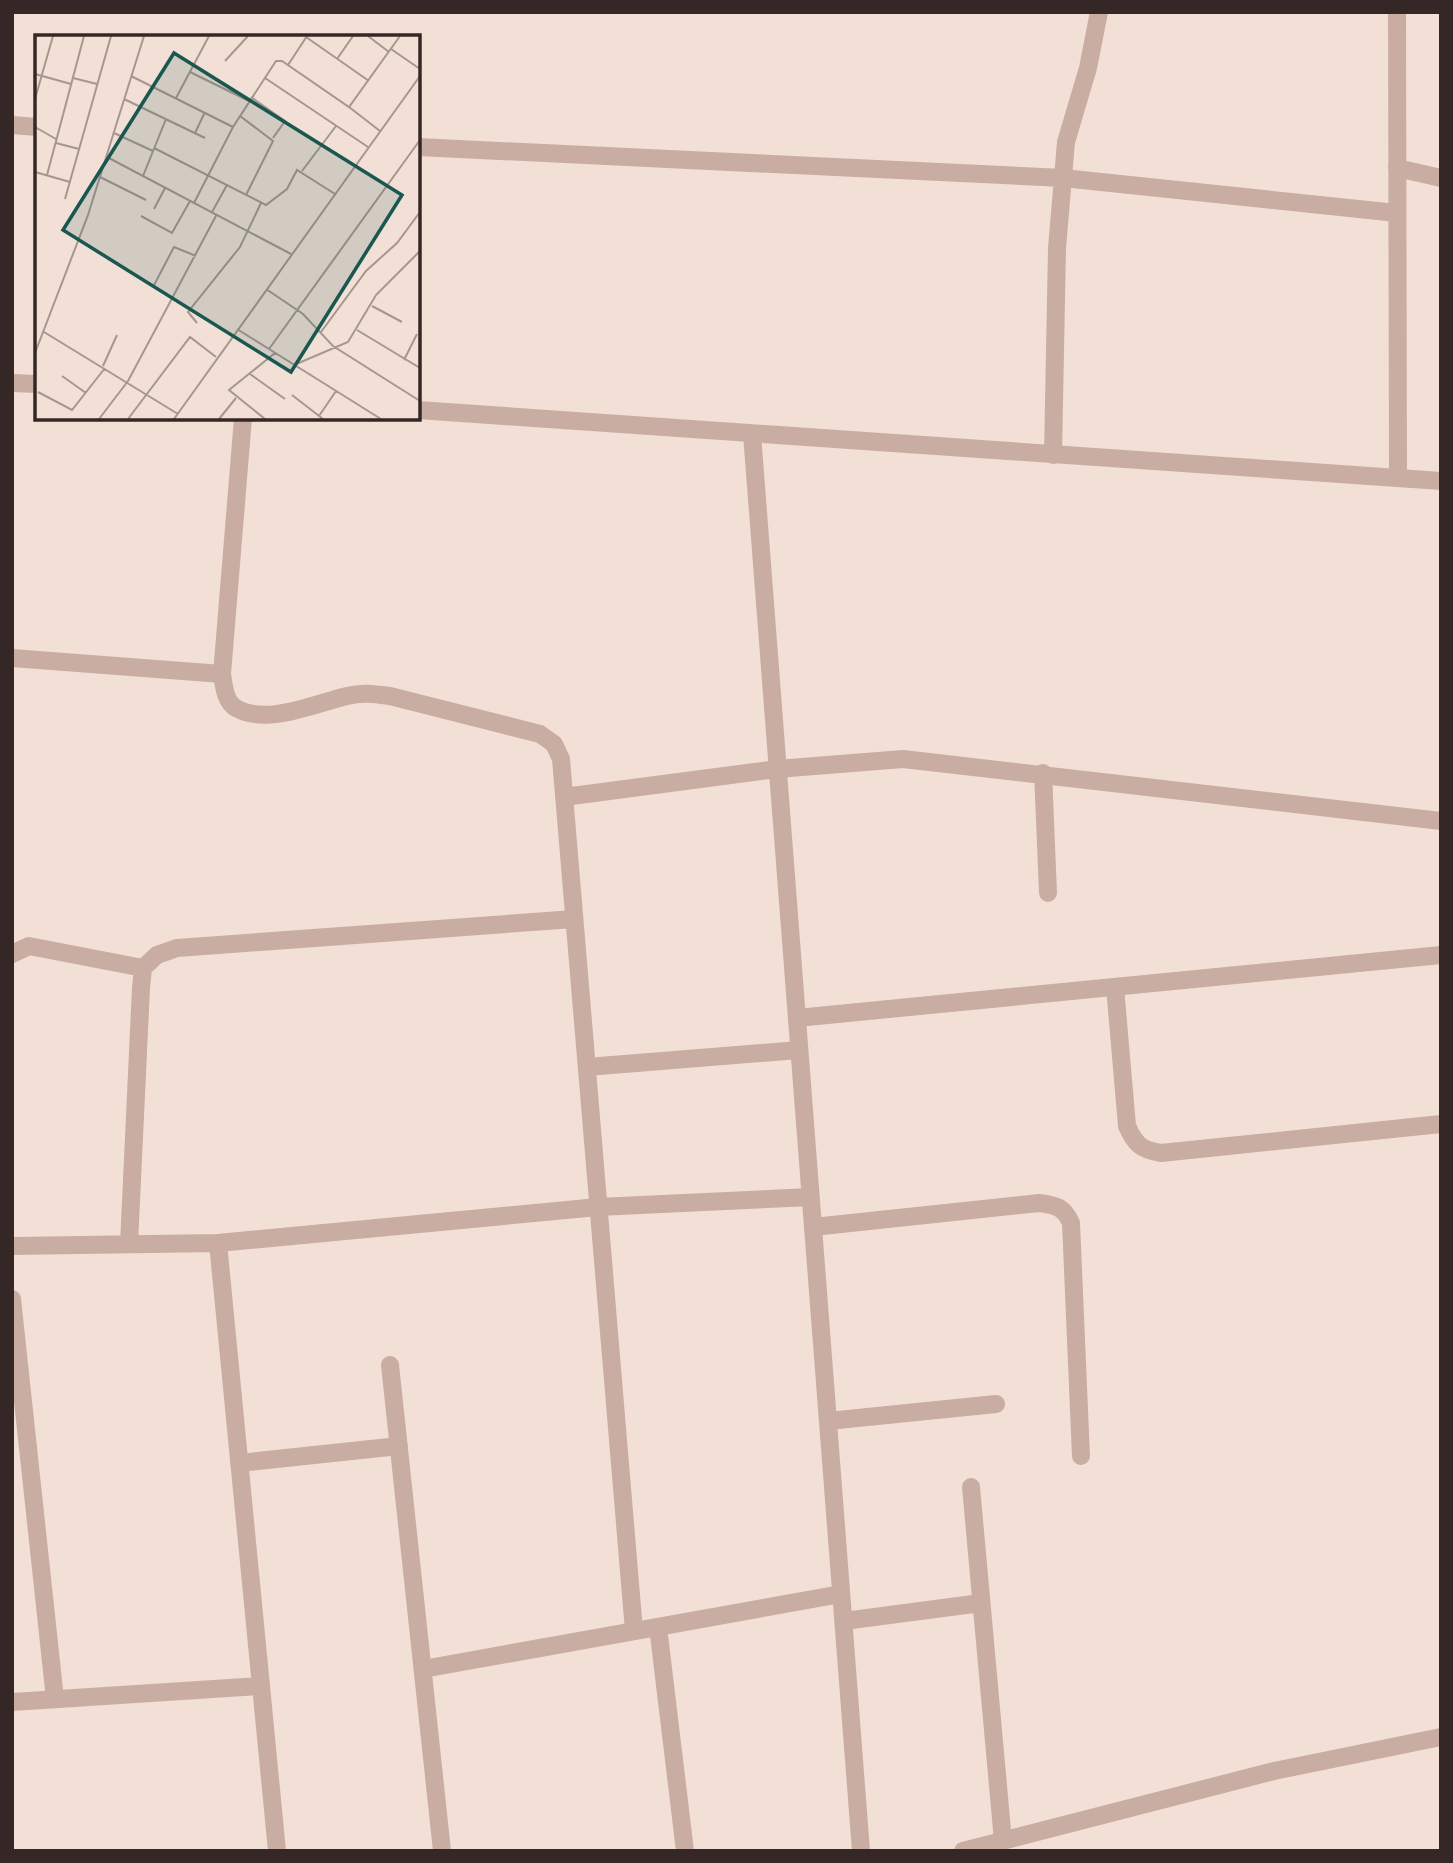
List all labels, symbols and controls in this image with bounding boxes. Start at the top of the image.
inset map [35,35,420,420]

